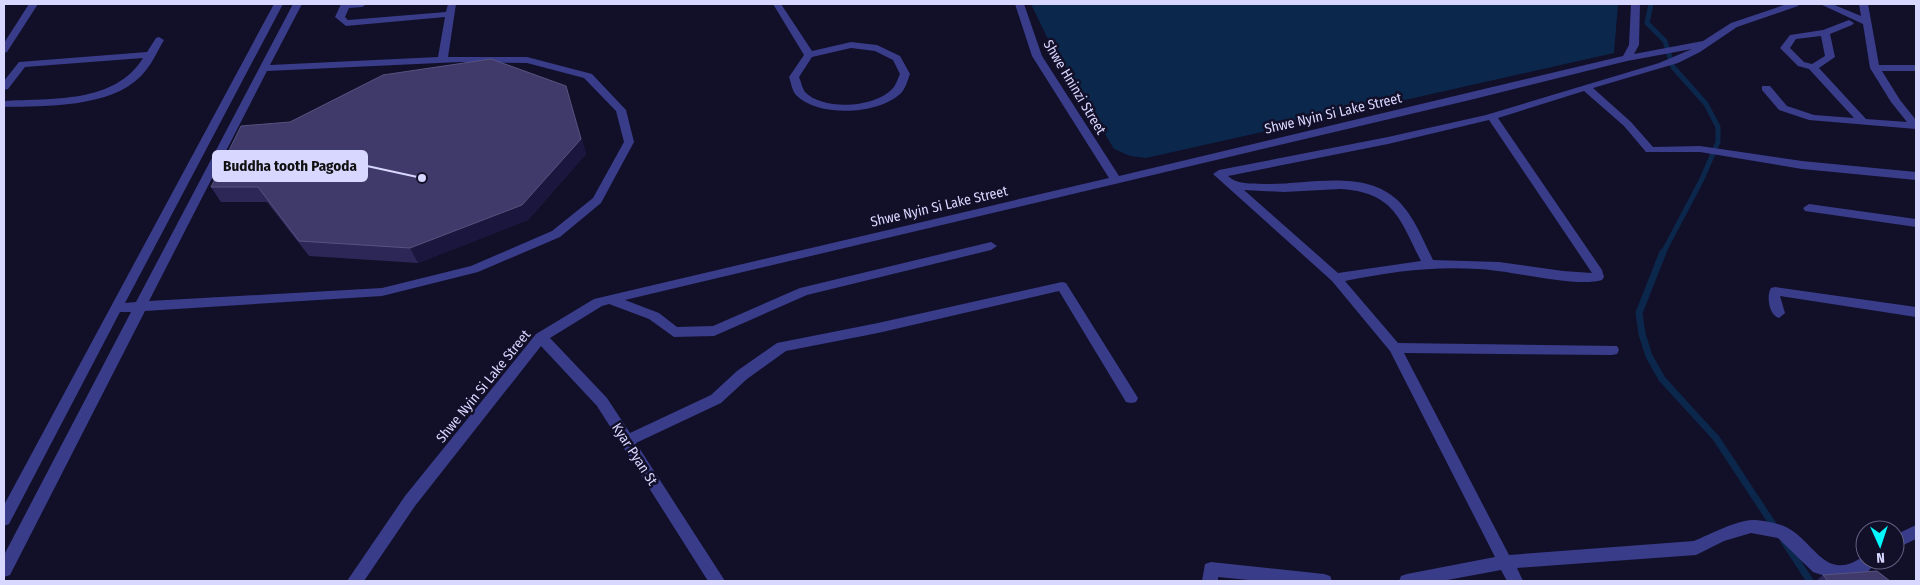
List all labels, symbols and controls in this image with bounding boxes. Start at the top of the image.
street label: Shwe Hninzi Street [1040,37,1110,138]
street label: Shwe Nyin Si Lake Street [1263,89,1404,138]
callout: Buddha tooth Pagoda [213,151,367,181]
text: Buddha tooth Pagoda [223,157,357,175]
street label: Shwe Nyin Si Lake Street [869,182,1010,231]
street label: Shwe Nyin Si Lake Street [433,326,534,446]
street label: Kyar Pyan St [608,420,661,489]
north arrow [1855,520,1905,570]
text: N [1876,549,1885,566]

